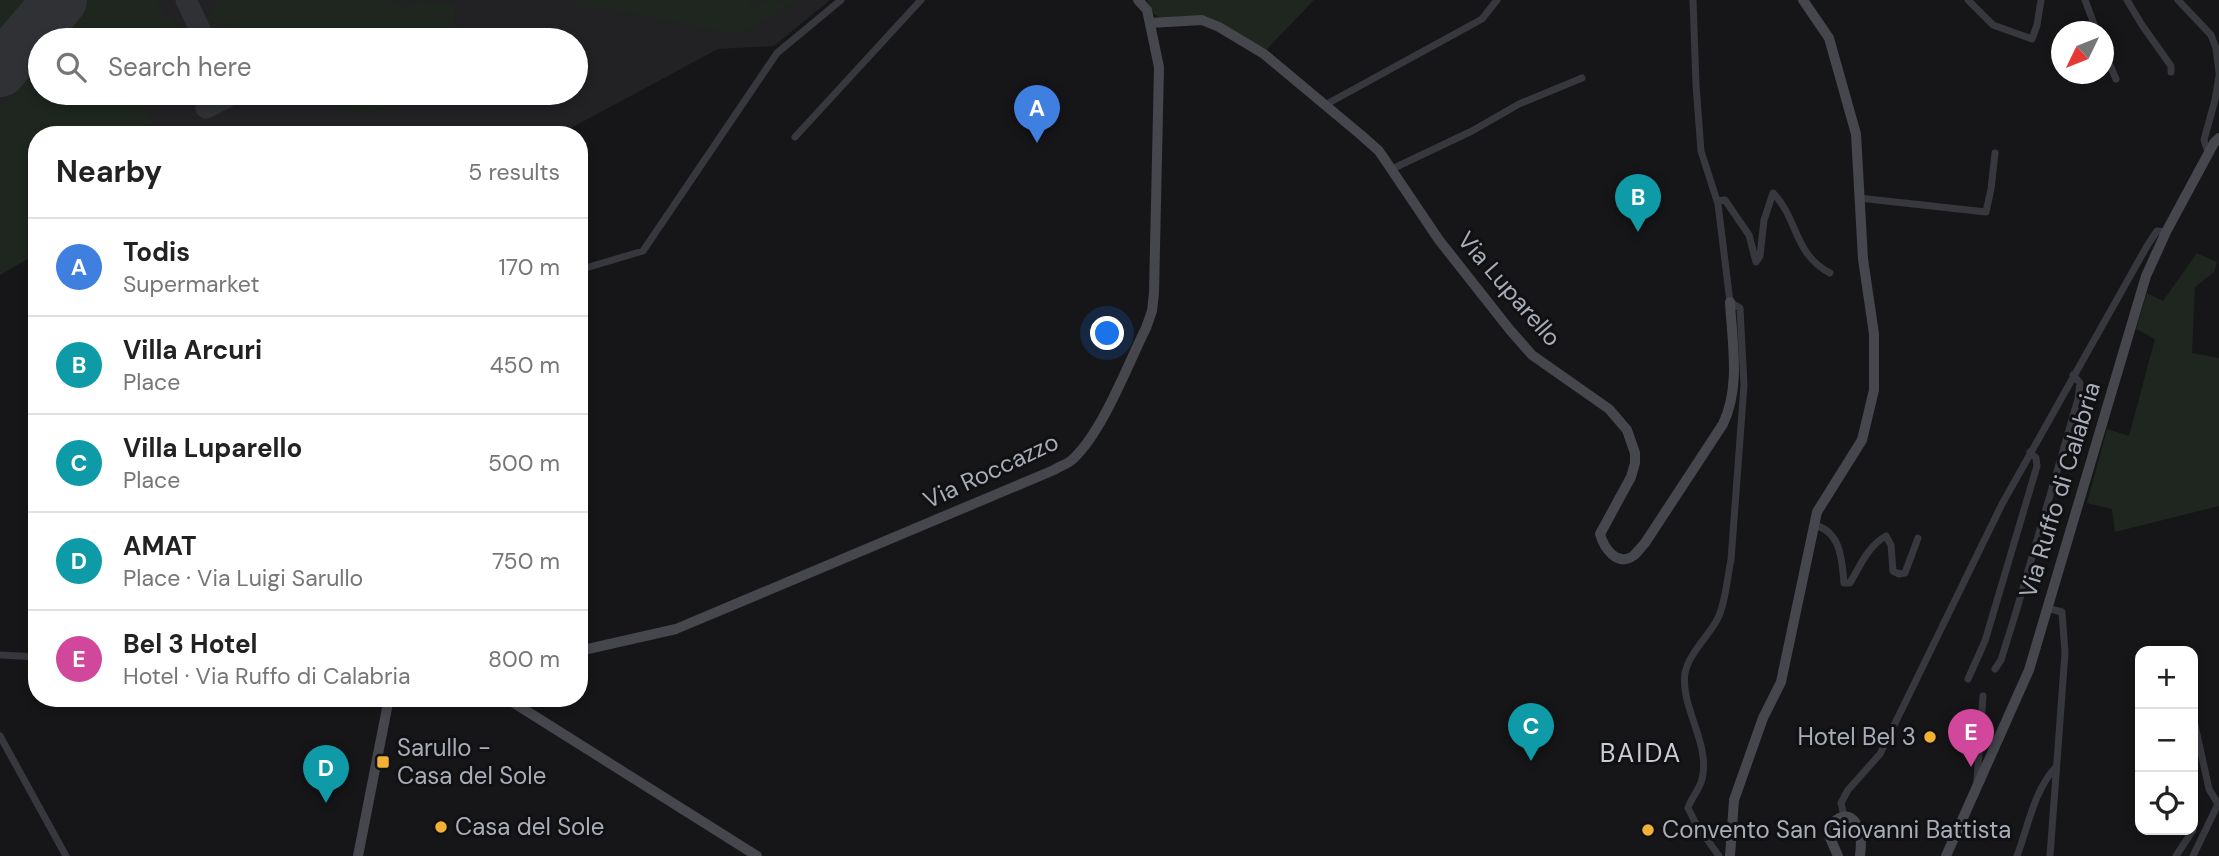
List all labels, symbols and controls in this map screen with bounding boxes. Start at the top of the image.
north arrow [2051,21,2114,84]
search box [28,28,588,105]
icon: search [52,48,90,86]
text: Search here [108,50,251,84]
pin: A [1014,85,1060,143]
text: Nearby [56,152,162,191]
text: 5 results [468,157,560,187]
pin: B [1615,174,1661,232]
street label: Via Luparello [1451,225,1568,353]
text: Todis [123,235,190,269]
text: A [71,252,87,282]
text: 170 m [499,252,560,282]
text: Supermarket [123,269,259,299]
your location [1090,316,1124,350]
text: Villa Arcuri [123,333,262,367]
text: B [72,350,86,380]
text: 450 m [490,350,560,380]
text: Place [123,367,180,397]
street label: Via Ruffo di Calabria [2012,378,2107,602]
street label: Via Roccazzo [918,426,1063,515]
text: Villa Luparello [123,431,302,465]
text: C [71,448,87,478]
text: 500 m [488,448,560,478]
text: Place [123,465,180,495]
text: AMAT [123,529,197,563]
text: D [71,546,87,576]
text: 750 m [492,546,560,576]
text: Place · Via Luigi Sarullo [123,563,363,593]
text: Bel 3 Hotel [123,627,258,661]
text: E [72,644,86,674]
text: 800 m [488,644,560,674]
map controls [2135,646,2198,835]
button: + [2135,646,2198,709]
text: Hotel · Via Ruffo di Calabria [123,661,410,691]
pin: C [1508,703,1554,761]
pin: E [1948,709,1994,767]
button: − [2135,709,2198,772]
place label: Hotel Bel 3 [1797,721,1916,752]
marker: Hotel Bel 3 [1922,729,1938,745]
place label: Sarullo - Casa del Sole [397,732,546,791]
district label: BAIDA [1600,736,1682,770]
pin: D [303,745,349,803]
marker: Sarullo - Casa del Sole [375,754,391,770]
button: locate [2135,772,2198,835]
place label: Casa del Sole [455,811,604,842]
place label: Convento San Giovanni Battista [1662,814,2011,845]
marker: Casa del Sole [433,819,449,835]
marker: Convento San Giovanni Battista [1640,822,1656,838]

